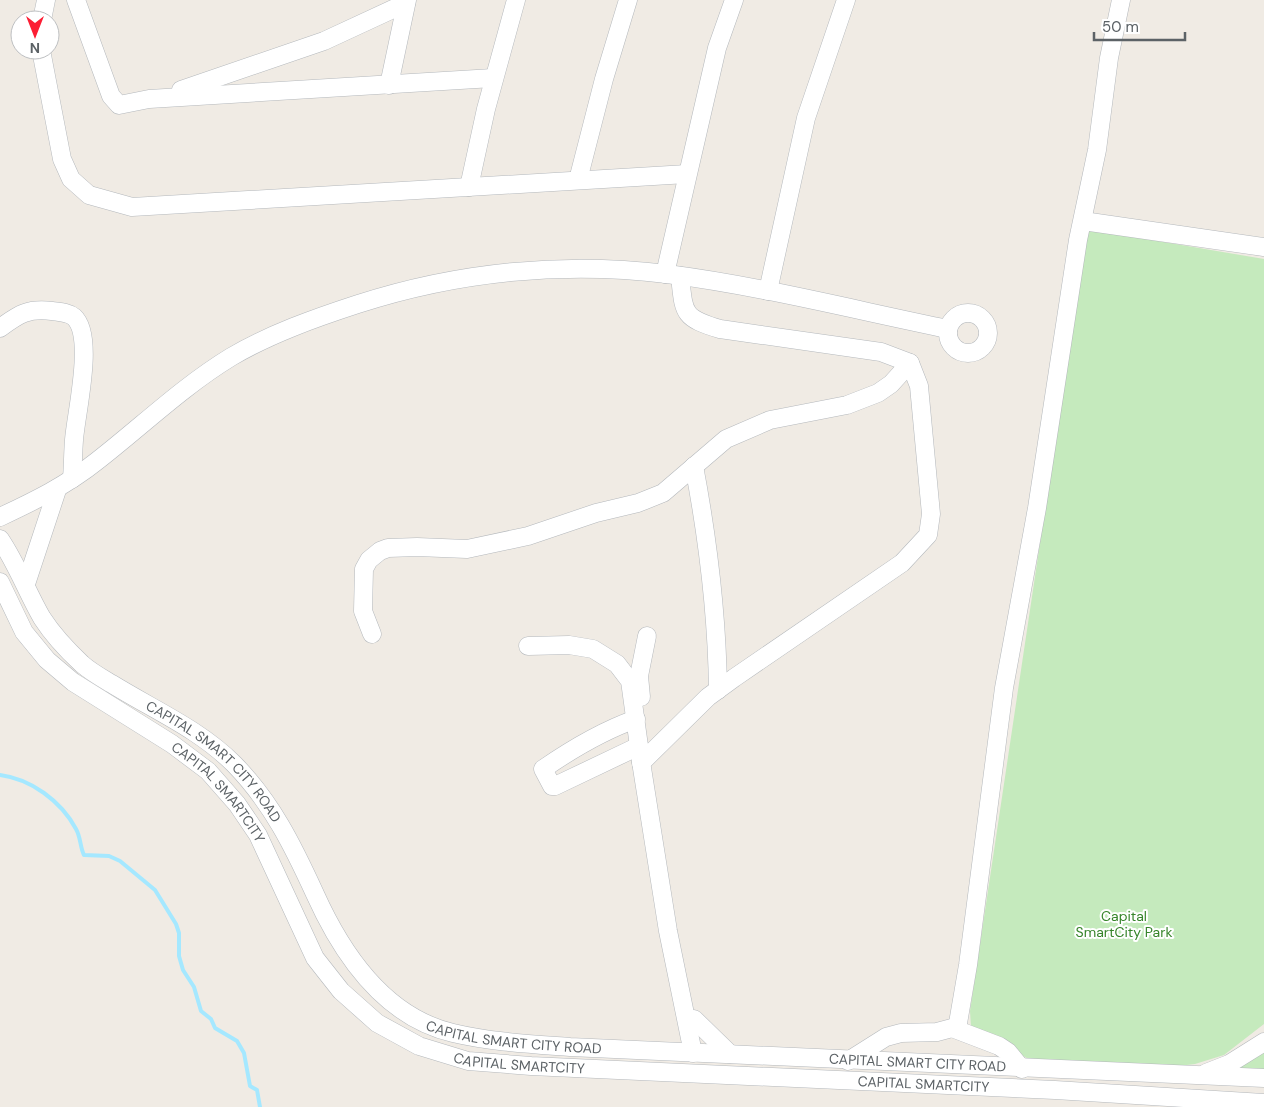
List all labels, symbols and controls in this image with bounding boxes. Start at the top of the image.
north arrow [10,10,60,60]
scale bar [1094,10,1185,42]
text: 50 m [1102,17,1139,37]
text: N [30,39,40,57]
street label: CAPITAL SMART CITY ROAD [143,697,285,825]
street label: CAPITAL SMARTCITY [168,738,269,845]
park label: Capital SmartCity Park [1076,907,1172,941]
street label: CAPITAL SMART CITY ROAD [423,1016,602,1057]
street label: CAPITAL SMARTCITY [451,1048,585,1077]
street label: CAPITAL SMART CITY ROAD [829,1050,1007,1075]
street label: CAPITAL SMARTCITY [857,1072,990,1096]

